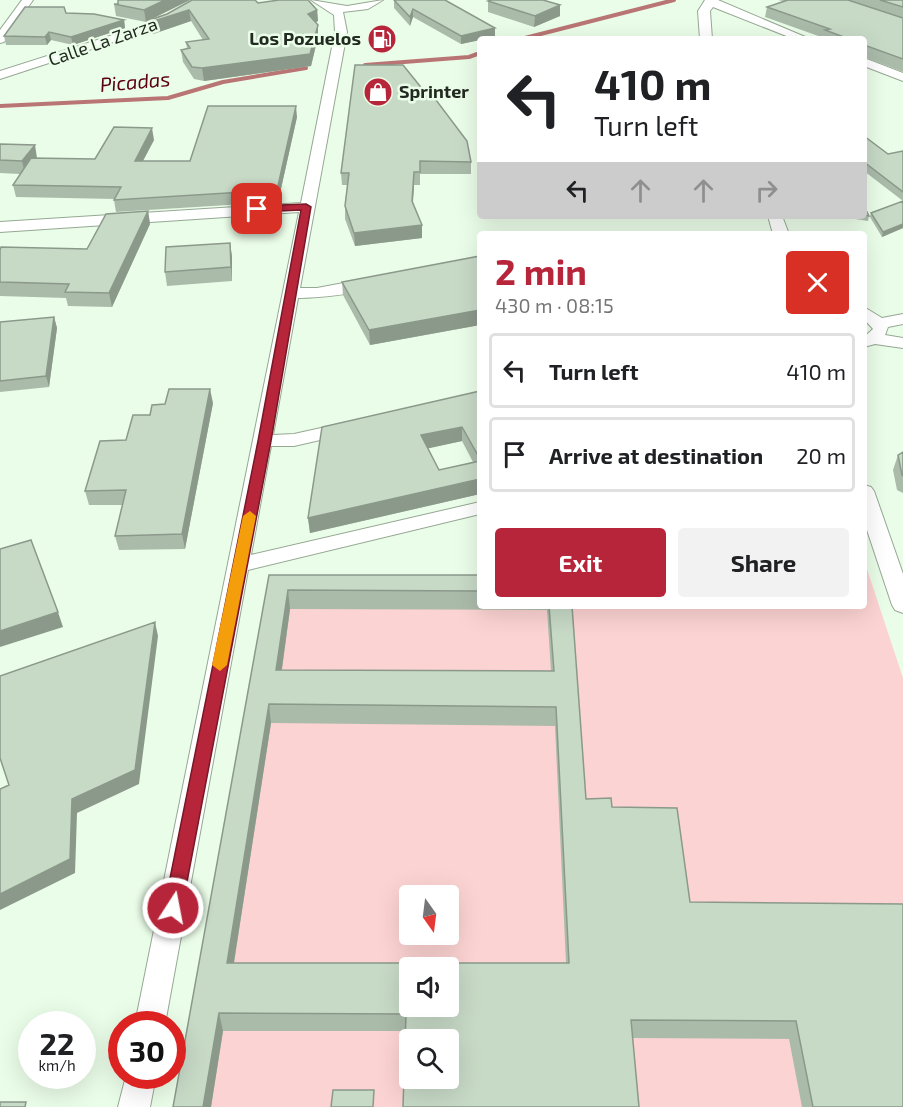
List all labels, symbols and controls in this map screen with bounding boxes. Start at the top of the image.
street label: Calle La Zarza [45,12,160,70]
fuel station icon: Los Pozuelos [366,23,398,55]
place label: Los Pozuelos [249,27,361,49]
text: 410 m [594,58,711,108]
icon: left [495,60,573,138]
water label: Picadas [99,66,171,96]
shop icon: Sprinter [362,76,394,108]
place label: Sprinter [399,80,469,102]
text: Turn left [594,109,698,141]
icon: left [561,174,594,207]
icon: ahead [624,174,657,207]
icon: ahead [687,174,720,207]
icon: right [750,174,783,207]
pin [231,183,282,234]
icon: arrive [240,192,273,225]
text: 2 min [495,249,587,292]
button: close [786,251,849,314]
text: 430 m · 08:15 [495,293,614,317]
icon: left [498,354,531,387]
text: Turn left [549,358,638,384]
text: 410 m [786,358,846,384]
icon: arrive [498,438,531,471]
text: Arrive at destination [549,442,763,468]
text: 20 m [796,442,846,468]
button: Exit [495,528,666,597]
button: Share [678,528,849,597]
position arrow [141,876,205,940]
north arrow [399,885,459,945]
map controls [399,885,459,1089]
button: sound [399,957,459,1017]
speed limit sign: 30 [108,1011,186,1089]
text: 22 [40,1025,74,1061]
button: search [399,1029,459,1089]
text: km/h [38,1056,76,1074]

